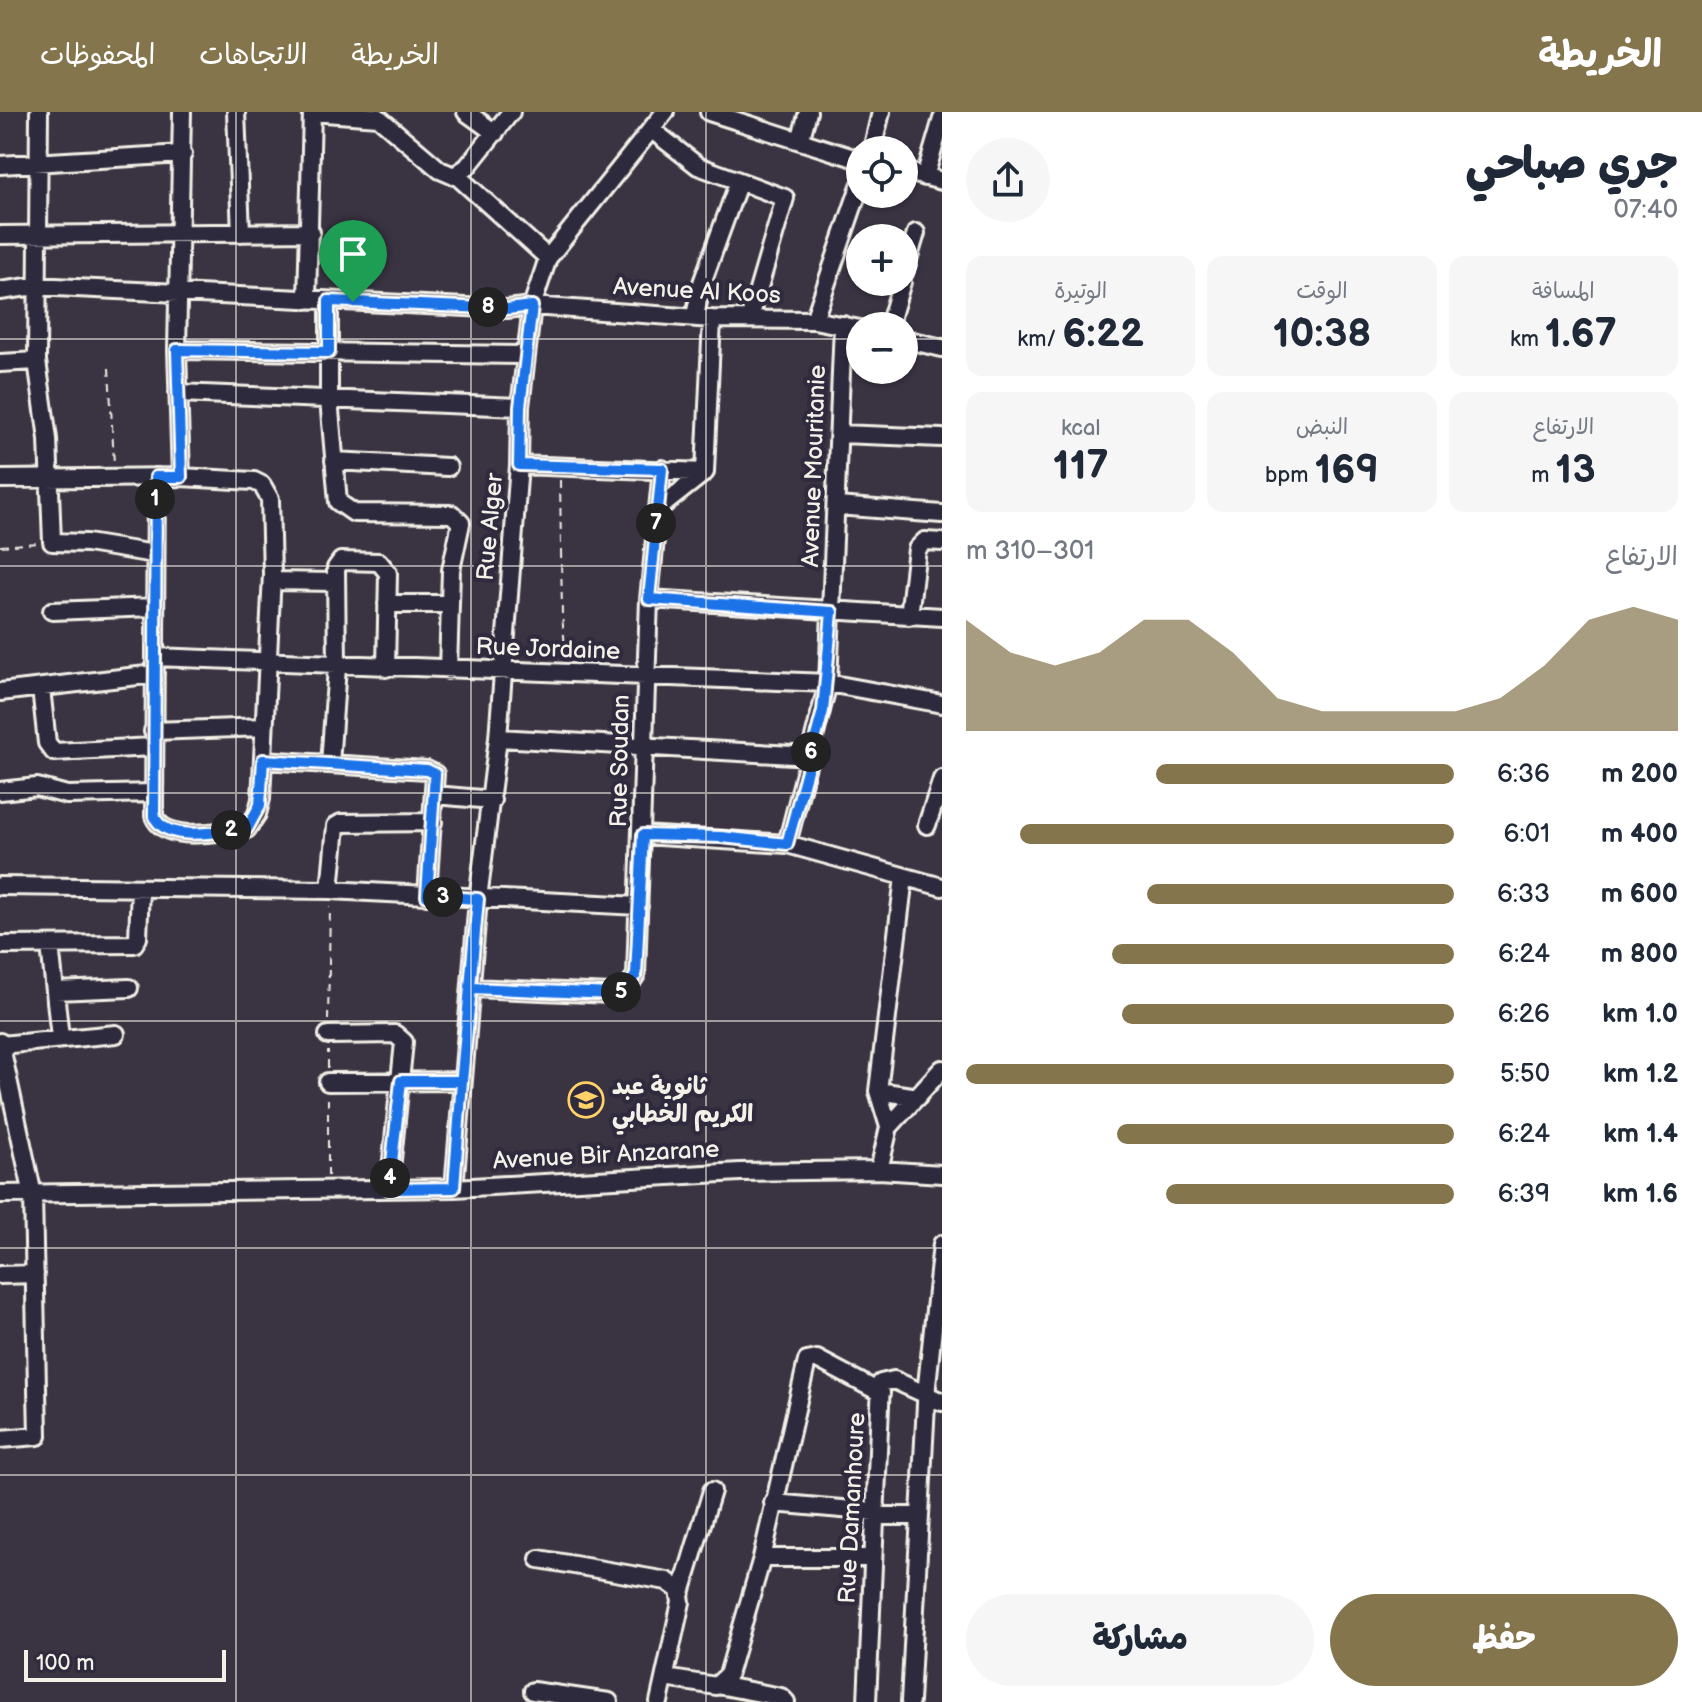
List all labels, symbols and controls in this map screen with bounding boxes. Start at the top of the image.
text: الخريطة [1538,33,1662,78]
text: المحفوظات [40,39,155,72]
text: الاتجاهات [199,39,307,72]
text: الخريطة [351,39,439,72]
map controls [846,136,918,384]
button: locate [846,136,918,208]
button: share [966,138,1050,222]
text: جري صباحي [1465,138,1678,191]
text: 07:40 [1614,195,1678,226]
pin [319,220,387,302]
button: + [846,224,918,296]
icon: arrive [331,232,375,276]
street label: Avenue Al Koos [612,272,782,310]
text: الوتيرة [1054,278,1107,305]
text: الوقت [1296,278,1348,305]
text: المسافة [1532,278,1595,305]
pin: 8 [468,287,508,327]
text: 8 [481,293,495,320]
text: 6:22 [1062,310,1144,358]
text: 10:38 [1273,310,1371,358]
text: 1.67 [1545,310,1617,358]
button: − [846,312,918,384]
text: /km [1017,326,1062,353]
text: km [1510,326,1545,353]
street label: Avenue Mouritanie [796,364,832,568]
text: النبض [1296,414,1348,441]
text: الارتفاع [1532,414,1594,441]
text: kcal [1061,415,1100,442]
text: 117 [1053,442,1109,490]
text: 169 [1314,446,1379,494]
text: 13 [1555,446,1596,494]
text: bpm [1265,462,1314,489]
text: m [1531,462,1555,489]
street label: Rue Alger [471,472,509,582]
pin: 1 [135,479,175,519]
text: 1 [150,485,160,512]
pin: 7 [636,503,676,543]
text: 7 [650,509,662,536]
text: 301–310 m [966,536,1094,567]
text: الارتفاع [1605,542,1678,573]
street label: Rue Jordaine [475,632,621,666]
street label: Rue Soudan [604,694,636,828]
pin: 6 [791,732,831,772]
text: 6 [804,738,818,765]
text: 6:36 [1497,759,1550,790]
text: 200 m [1601,759,1678,790]
pin: 2 [211,810,251,850]
text: 2 [224,816,238,843]
text: 6:01 [1504,819,1550,850]
text: 400 m [1601,819,1678,850]
pin: 3 [423,877,463,917]
text: 6:33 [1497,879,1550,910]
text: 600 m [1601,879,1678,910]
text: 3 [437,883,449,910]
text: 6:24 [1498,939,1550,970]
text: 800 m [1601,939,1678,970]
pin: 5 [601,972,641,1012]
text: 5 [615,978,627,1005]
text: 6:26 [1498,999,1550,1030]
text: 1.0 km [1602,999,1678,1030]
text: 5:50 [1500,1059,1550,1090]
text: 1.2 km [1603,1059,1678,1090]
place label: ثانوية عبد الكريم الخطابي [612,1072,753,1135]
school or university icon: ثانوية عبد الكريم الخطابي [567,1081,605,1119]
text: 6:24 [1498,1119,1550,1150]
text: 1.4 km [1603,1119,1678,1150]
street label: Avenue Bir Anzarane [492,1135,720,1175]
pin: 4 [370,1158,410,1198]
text: 4 [384,1164,396,1191]
text: 6:39 [1498,1179,1550,1210]
text: 1.6 km [1603,1179,1678,1210]
street label: Rue Damanhoure [833,1412,871,1604]
button: مشاركة [966,1594,1314,1686]
button: حفظ [1330,1594,1678,1686]
scale bar [24,1646,226,1682]
text: 100 m [36,1650,95,1677]

